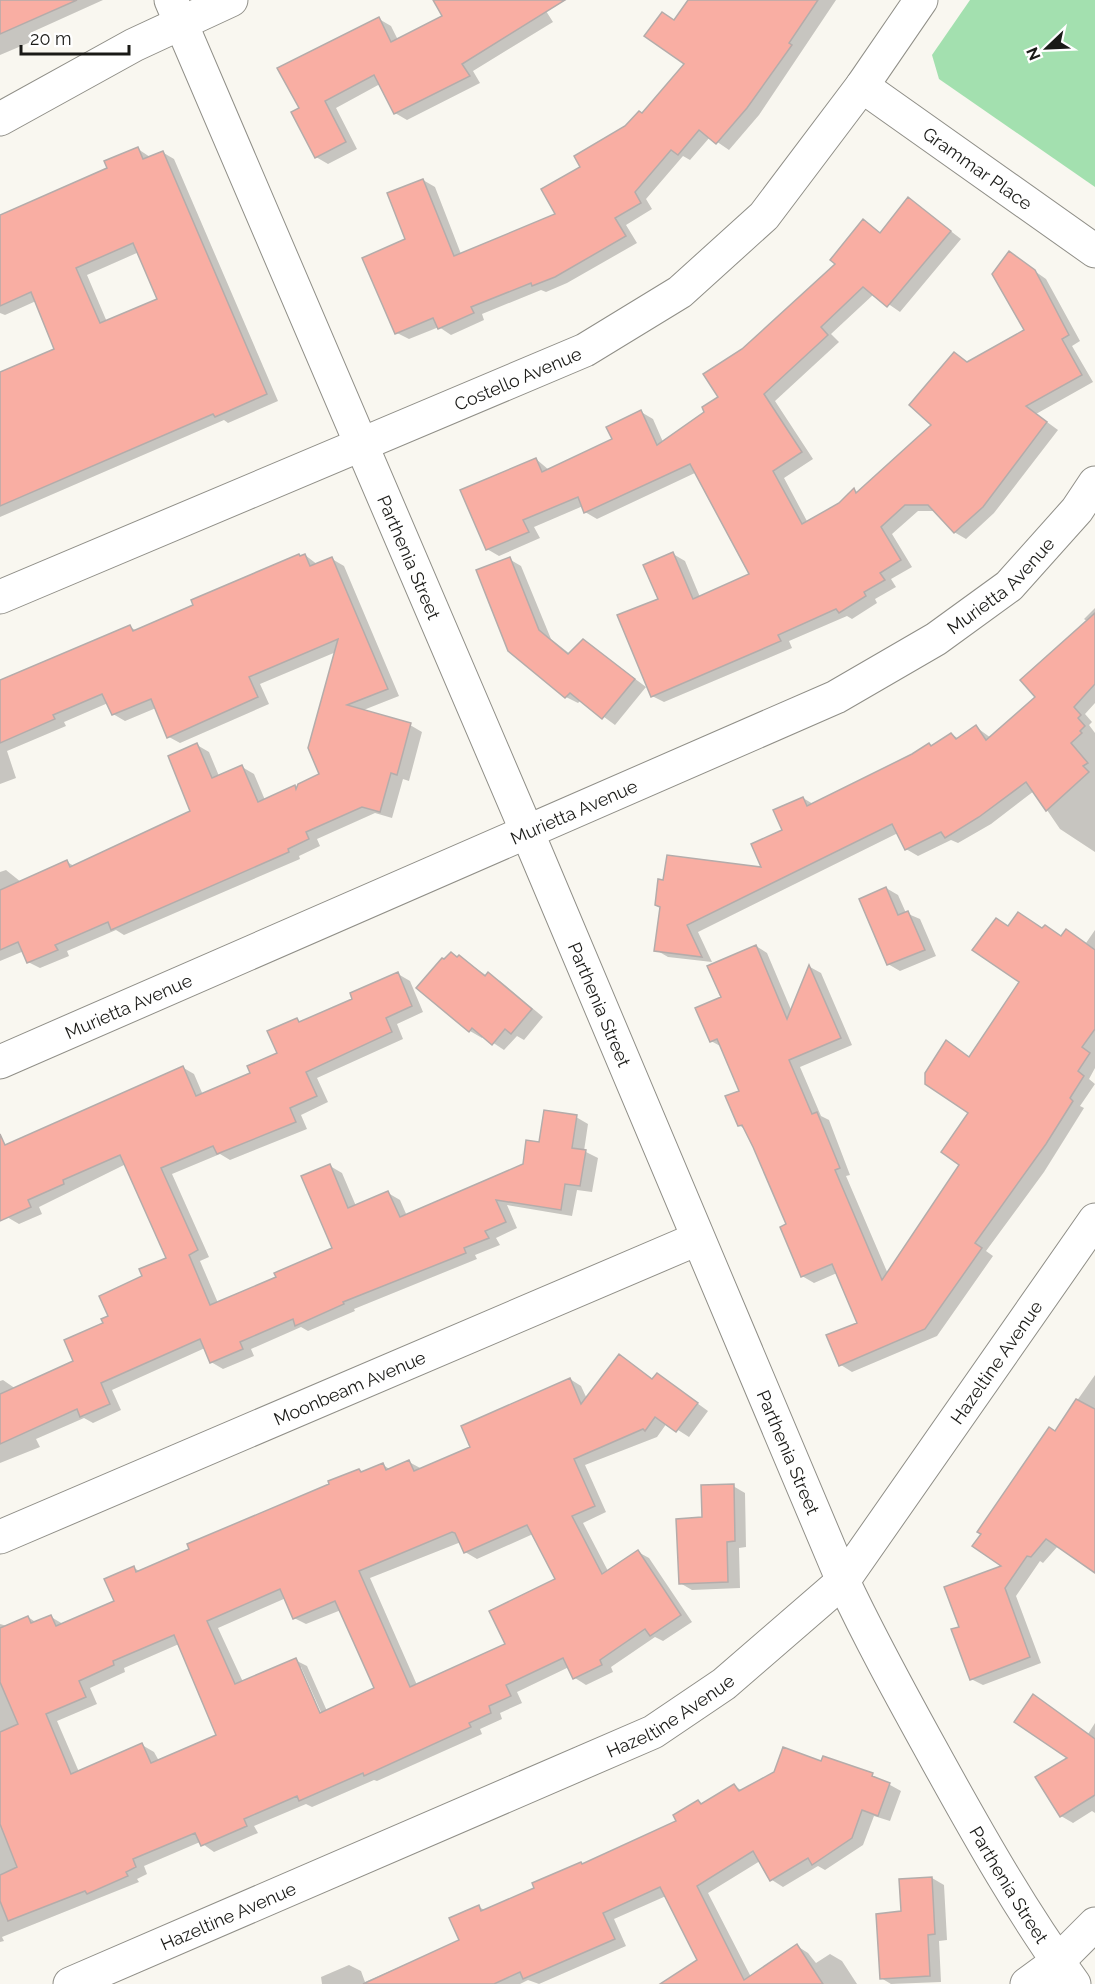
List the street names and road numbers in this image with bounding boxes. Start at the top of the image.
street label: Grammar Place [919,122,1037,214]
street label: Costello Avenue [451,342,585,415]
street label: Parthenia Street [374,492,445,622]
street label: Murietta Avenue [943,532,1059,638]
street label: Murietta Avenue [507,774,641,848]
street label: Parthenia Street [564,939,635,1070]
street label: Murietta Avenue [62,969,195,1043]
street label: Hazeltine Avenue [946,1296,1046,1428]
street label: Moonbeam Avenue [270,1346,429,1429]
street label: Parthenia Street [753,1387,824,1518]
street label: Hazeltine Avenue [603,1669,739,1761]
street label: Parthenia Street [966,1822,1053,1947]
street label: Hazeltine Avenue [157,1877,299,1954]

